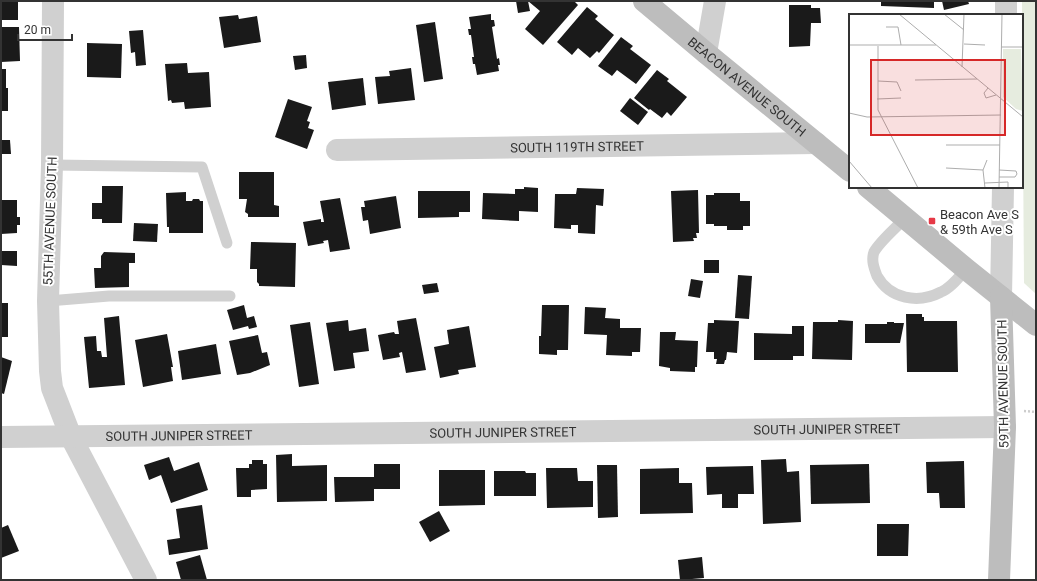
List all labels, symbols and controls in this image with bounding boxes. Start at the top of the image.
inset map [849,14,1023,188]
scale bar [18,16,72,42]
text: 20 m [24,23,51,37]
street label: BEACON AVENUE SOUTH [685,34,809,139]
street label: SOUTH 119TH STREET [510,138,644,155]
street label: 55TH AVENUE SOUTH [40,156,60,286]
place label: Beacon Ave S & 59th Ave S [940,207,1019,237]
marker: Beacon Ave S & 59th Ave S [927,216,937,226]
street label: 59TH AVENUE SOUTH [994,319,1012,449]
street label: SOUTH JUNIPER STREET [753,421,901,437]
street label: SOUTH JUNIPER STREET [429,424,577,440]
street label: SOUTH JUNIPER STREET [105,427,253,443]

